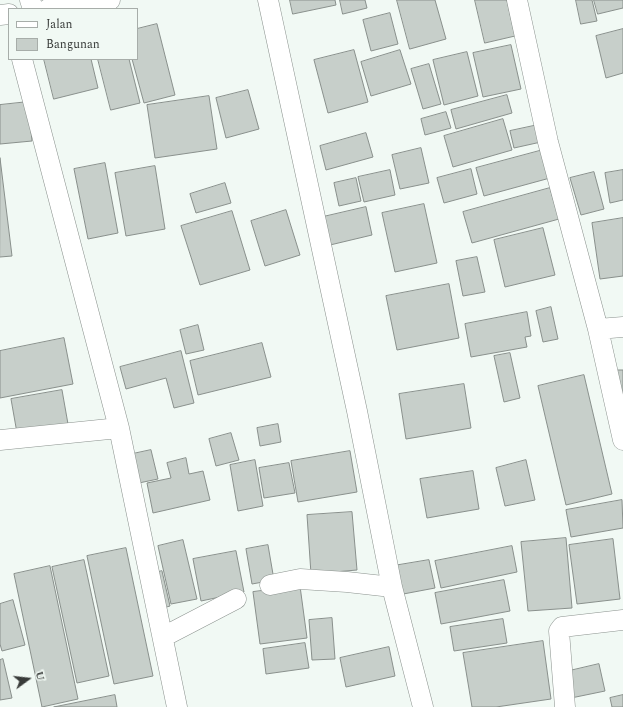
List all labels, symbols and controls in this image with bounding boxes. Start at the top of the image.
legend [8,8,138,60]
text: Jalan [46,15,73,34]
text: Bangunan [46,35,100,54]
north arrow [8,659,48,699]
text: U [31,669,49,682]

